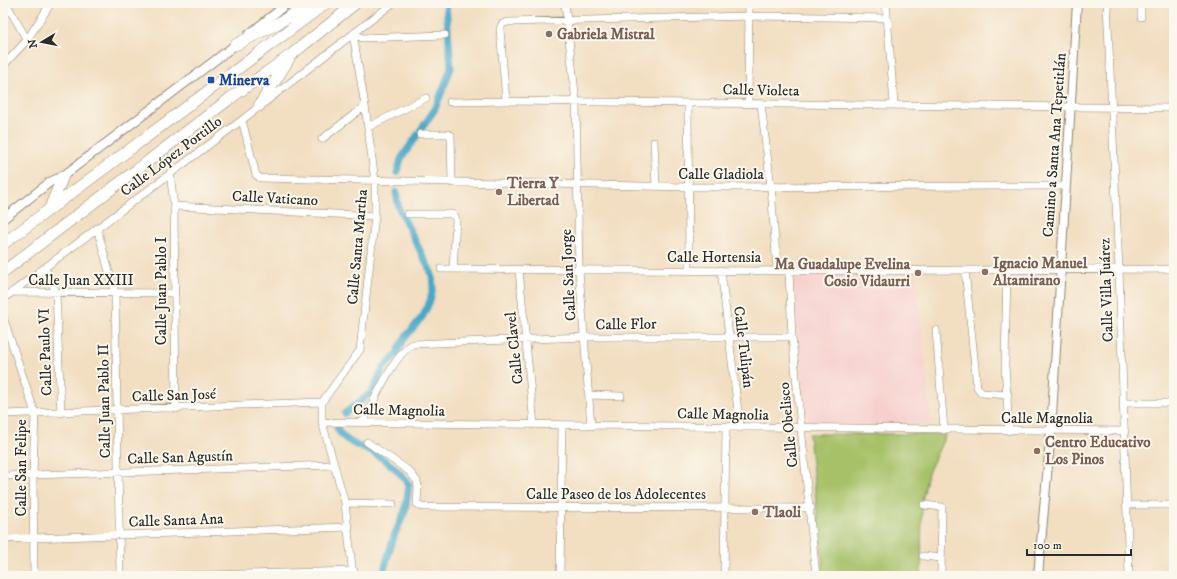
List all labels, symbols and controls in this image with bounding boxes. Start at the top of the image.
north arrow [22,22,62,62]
place label: Gabriela Mistral [557,25,655,44]
marker: Gabriela Mistral [544,29,554,39]
text: N [25,38,41,49]
street label: Camino a Santa Ana Tepetitlán [1039,52,1070,238]
place label: Minerva [219,71,270,90]
marker: Minerva [206,75,216,85]
street label: Calle Violeta [722,80,800,101]
street label: Calle López Portillo [117,112,226,201]
street label: Calle Gladiola [678,165,764,184]
place label: Tierra Y Libertad [506,174,560,210]
street label: Calle Vaticano [231,187,319,210]
marker: Tierra Y Libertad [494,187,504,197]
street label: Calle Santa Martha [343,188,372,306]
street label: Calle San Jorge [557,229,580,321]
street label: Calle Juan Pablo I [152,237,171,345]
street label: Calle Villa Juárez [1095,237,1118,342]
street label: Calle Hortensia [667,248,762,267]
place label: Ignacio Manuel Altamirano [992,254,1088,290]
place label: Ma Guadalupe Evelina Cosio Vidaurri [774,255,911,291]
marker: Ignacio Manuel Altamirano [980,267,990,277]
marker: Ma Guadalupe Evelina Cosio Vidaurri [913,268,923,278]
street label: Calle Juan XXIII [28,271,134,290]
street label: Calle Tulipán [729,305,758,389]
street label: Calle Paulo VI [34,308,57,396]
street label: Calle Clavel [501,310,528,385]
street label: Calle Flor [595,314,657,335]
street label: Calle Juan Pablo II [94,344,115,458]
street label: Calle Obelisco [775,381,802,469]
street label: Calle San José [132,385,217,406]
street label: Calle Magnolia [353,400,446,421]
street label: Calle Magnolia [677,404,770,425]
street label: Calle Magnolia [1001,409,1094,428]
street label: Calle San Felipe [12,419,31,517]
place label: Centro Educativo Los Pinos [1045,433,1151,469]
street label: Calle San Agustín [127,446,233,469]
marker: Centro Educativo Los Pinos [1032,446,1042,456]
street label: Calle Paseo de los Adolecentes [526,485,706,504]
place label: Tlaoli [762,503,801,522]
marker: Tlaoli [750,507,760,517]
street label: Calle Santa Ana [128,509,224,532]
scale bar [1027,531,1131,557]
text: 100 m [1033,538,1062,553]

